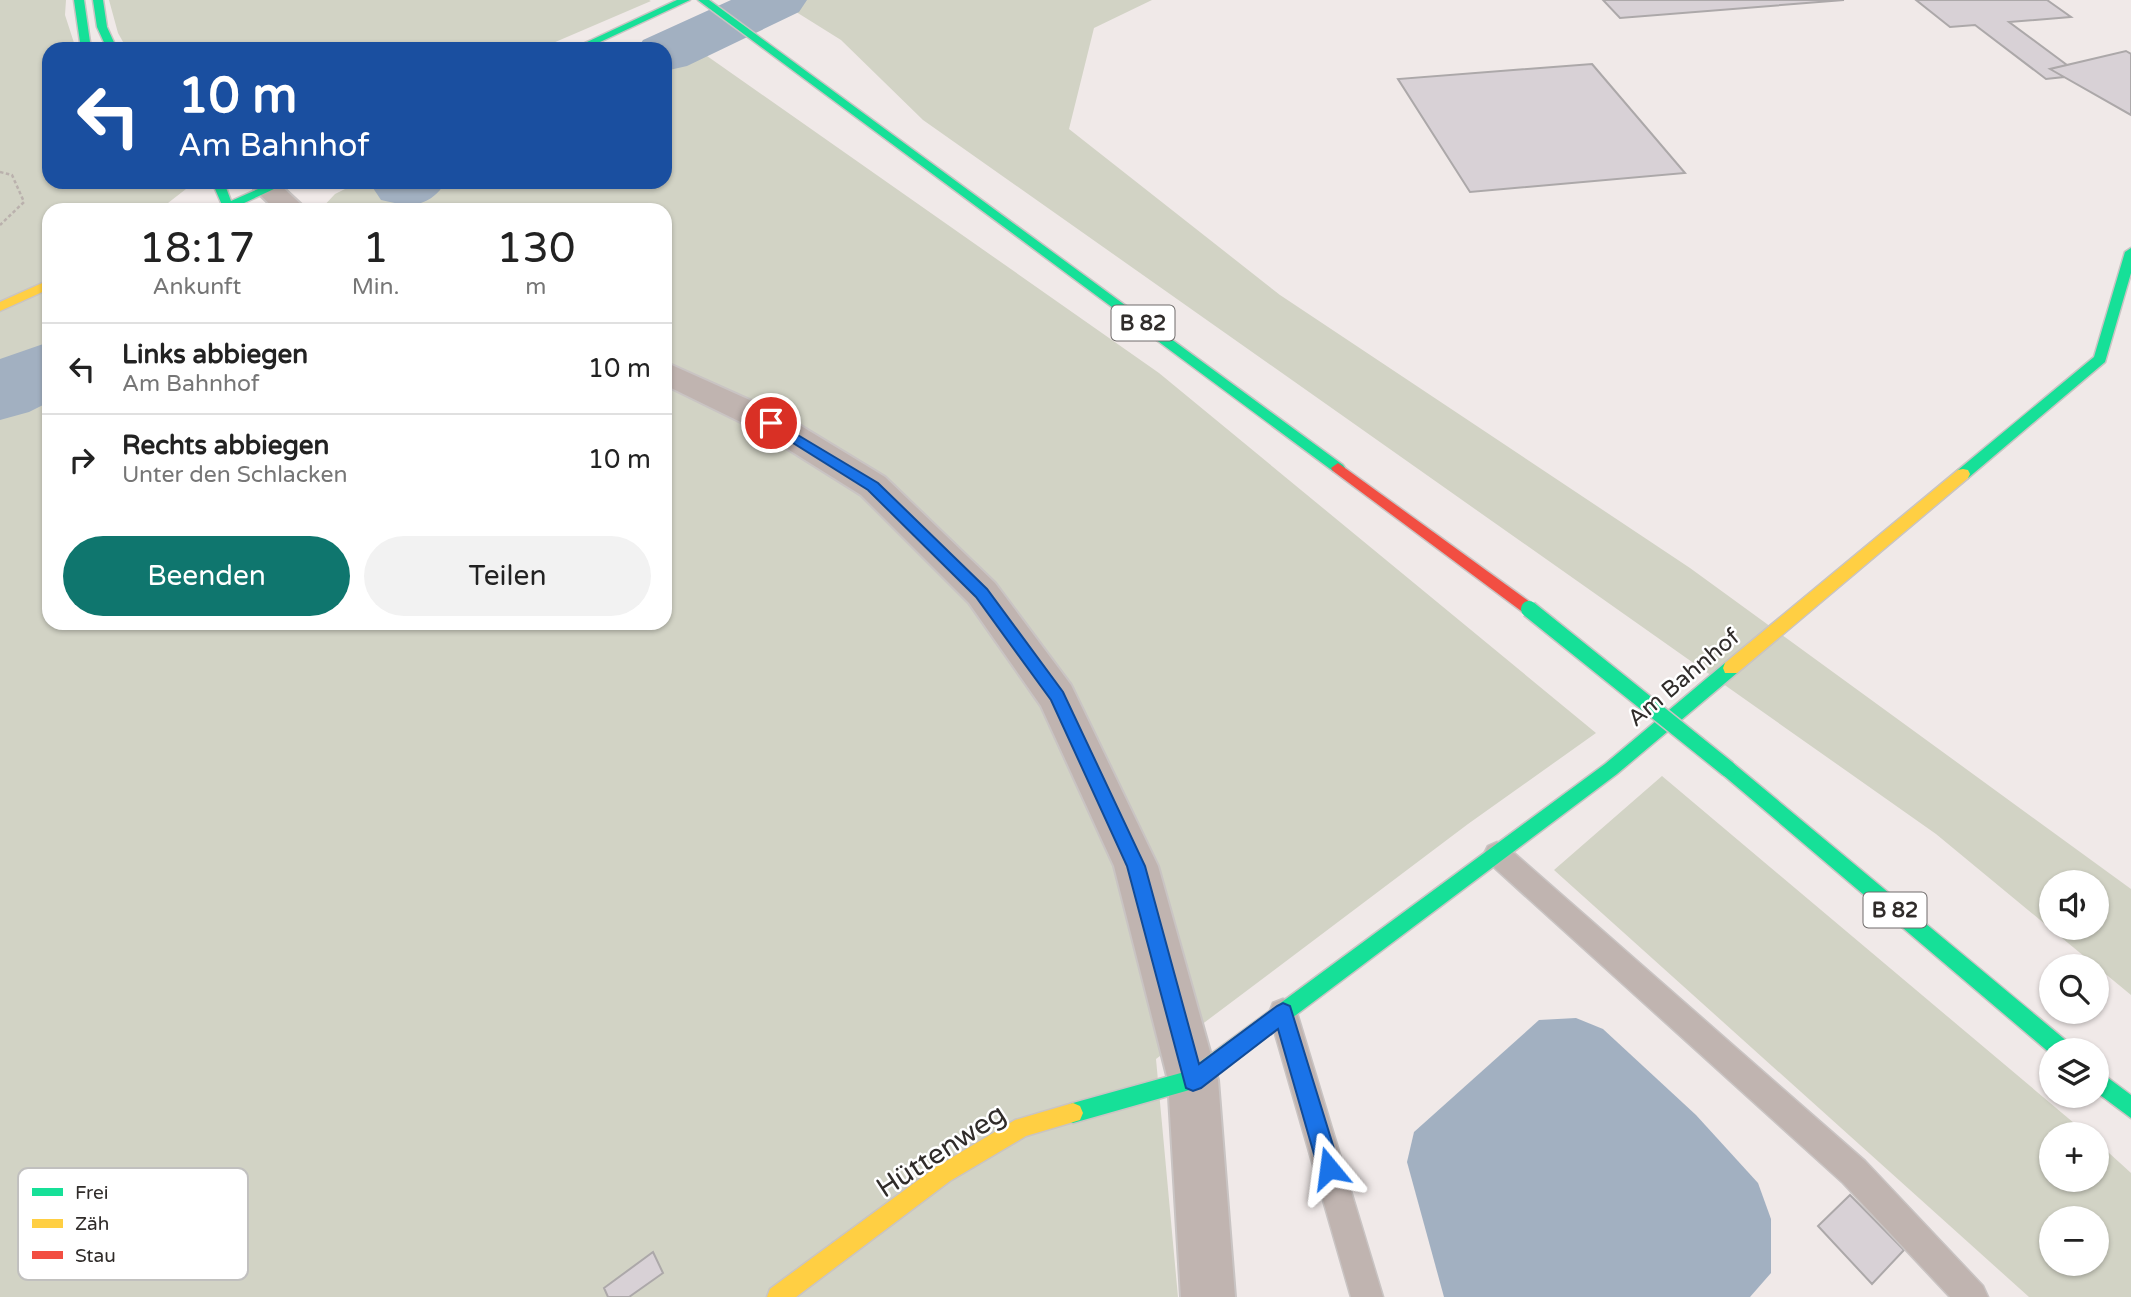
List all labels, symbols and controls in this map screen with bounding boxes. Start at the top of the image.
text: 10 m [178,67,297,126]
icon: left [63,70,154,161]
text: Am Bahnhof [178,127,370,165]
text: 18:17 [139,223,255,274]
text: 1 [362,223,389,274]
text: 130 [496,223,575,274]
text: Ankunft [153,273,241,301]
text: Min. [352,273,399,301]
text: m [525,273,546,301]
road number: B 82 [1112,306,1174,340]
text: Links abbiegen [122,339,308,370]
icon: left [63,350,101,388]
text: 10 m [588,353,651,384]
text: Am Bahnhof [122,370,260,398]
pin [741,393,801,453]
icon: arrive [752,404,790,442]
text: Rechts abbiegen [122,430,329,461]
icon: right [63,441,101,479]
text: 10 m [588,444,651,475]
text: Unter den Schlacken [122,461,347,489]
button: Beenden [63,536,350,616]
button: Teilen [364,536,651,616]
street label: Am Bahnhof [1622,623,1746,733]
map controls [2039,870,2109,1276]
button: sound [2039,870,2109,940]
road number: B 82 [1864,892,1926,928]
button: search [2039,954,2109,1024]
button: layers [2039,1038,2109,1108]
street label: Hüttenweg [870,1097,1012,1205]
button: + [2039,1122,2109,1192]
position arrow [1292,1131,1366,1205]
legend [18,1168,248,1280]
text: Frei [75,1182,109,1204]
button: − [2039,1206,2109,1276]
text: Zäh [75,1213,109,1235]
text: Stau [75,1245,116,1267]

